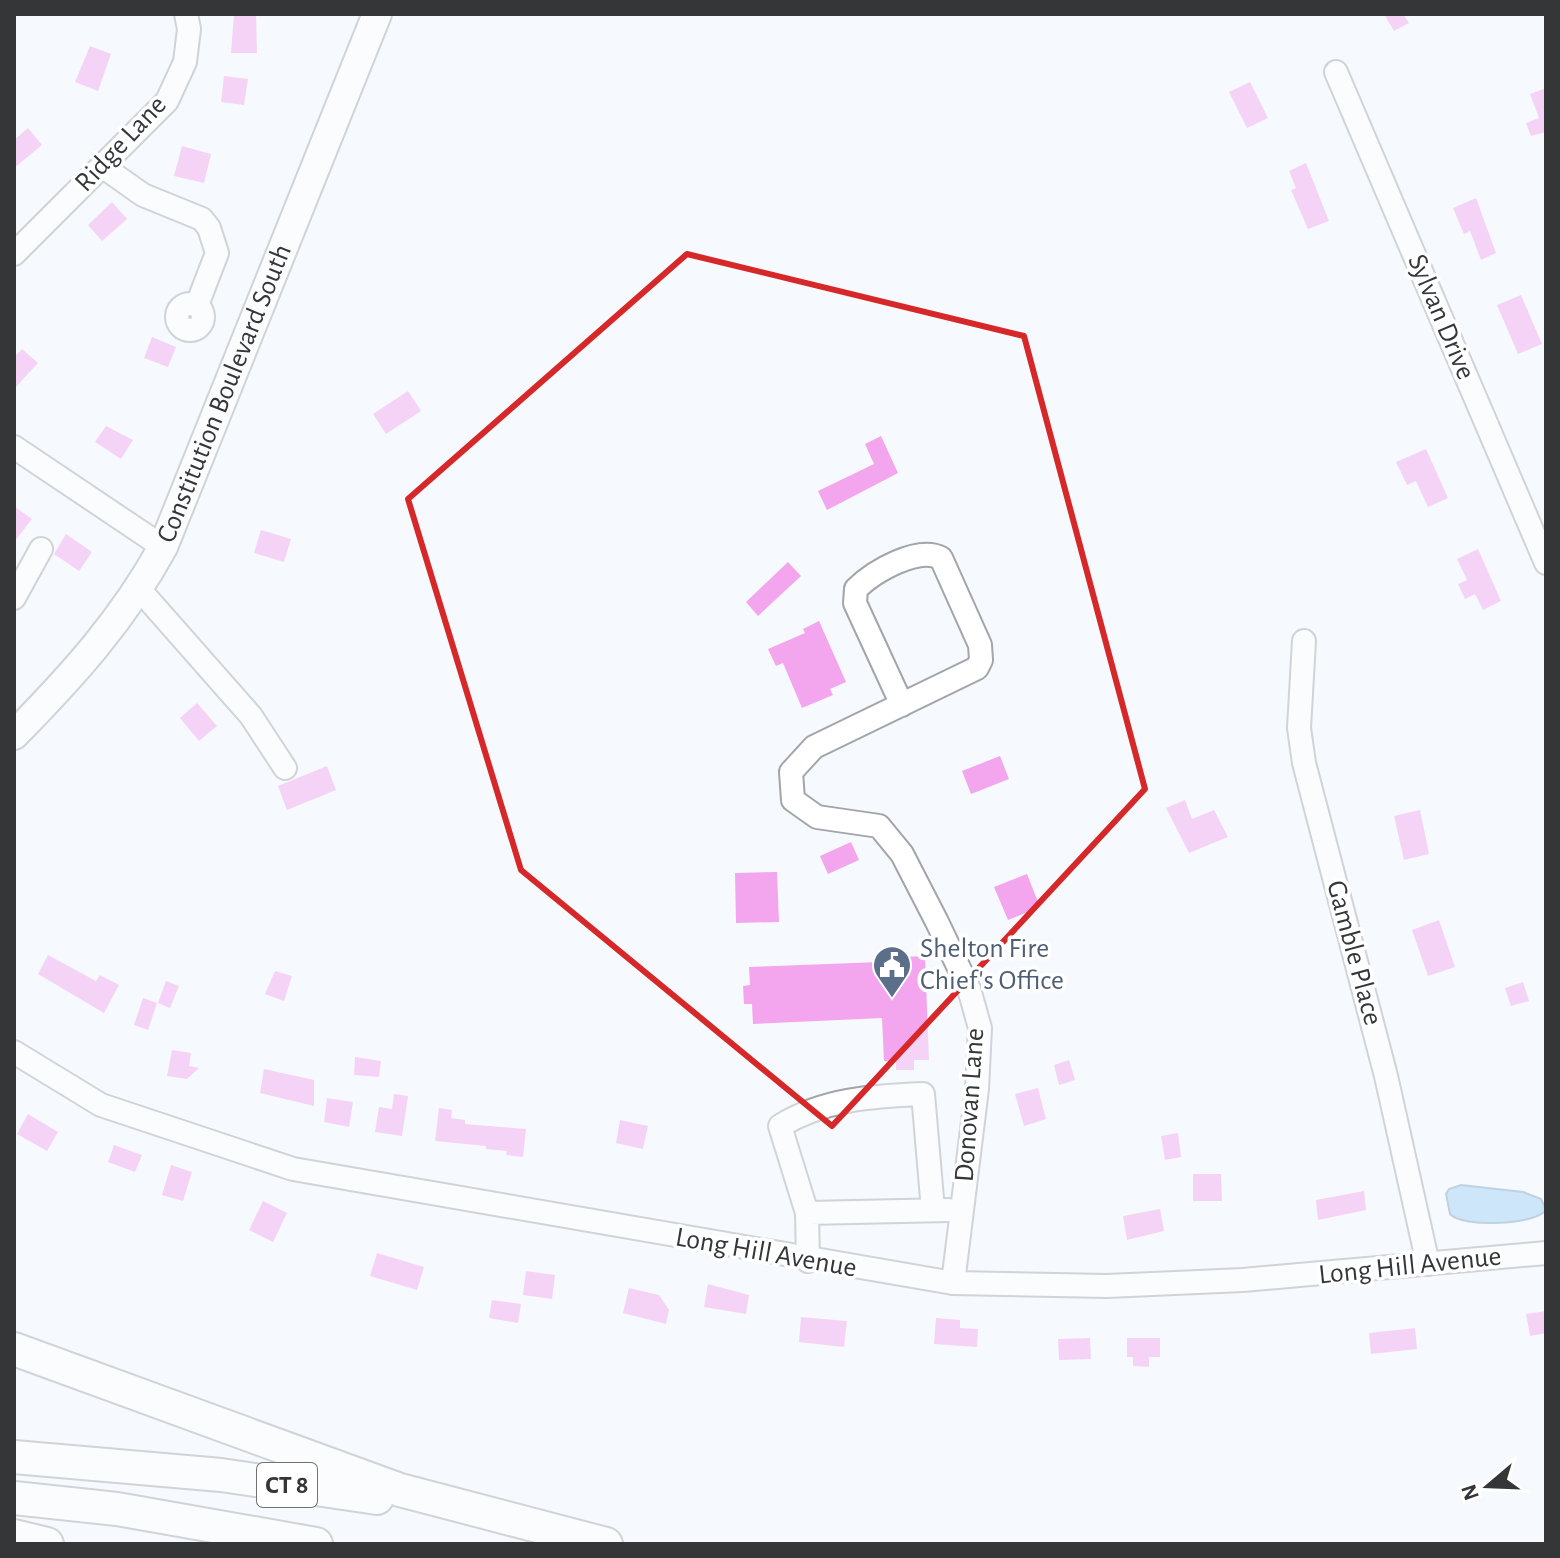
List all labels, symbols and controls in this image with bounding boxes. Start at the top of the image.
street label: Ridge Lane [70,91,172,197]
street label: Constitution Boulevard South [152,241,297,547]
street label: Sylvan Drive [1402,250,1480,384]
street label: Gamble Place [1321,878,1387,1028]
place label: Shelton Fire Chief's Office [920,935,1064,995]
public building icon: Shelton Fire Chief's Office [871,944,913,999]
street label: Donovan Lane [951,1027,989,1183]
street label: Long Hill Avenue [673,1223,859,1283]
street label: Long Hill Avenue [1317,1242,1503,1290]
north arrow [1448,1446,1528,1526]
road number: CT 8 [257,1463,317,1507]
text: N [1457,1481,1483,1503]

